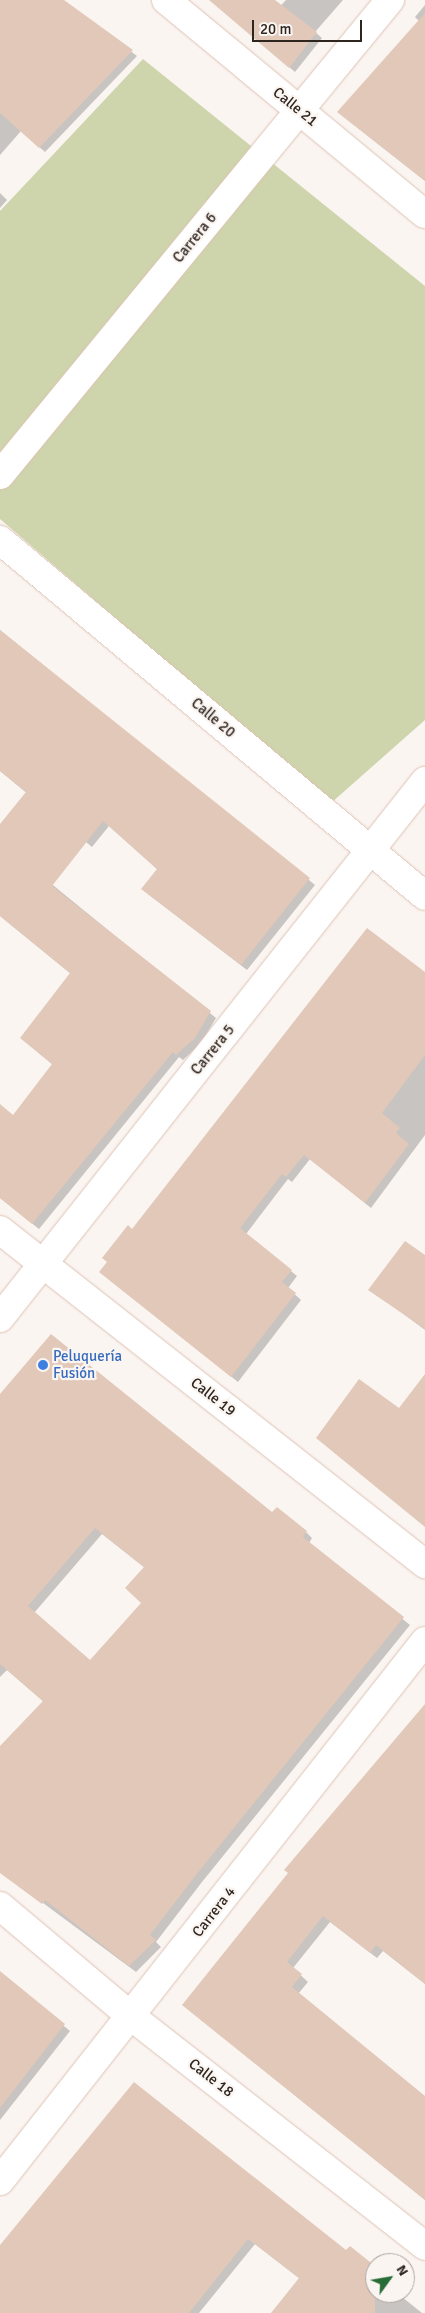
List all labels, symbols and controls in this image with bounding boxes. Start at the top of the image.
scale bar [255,10,365,42]
text: 20 m [260,20,291,38]
street label: Calle 21 [269,84,321,130]
street label: Carrera 6 [169,209,221,267]
street label: Calle 20 [187,694,239,742]
street label: Carrera 5 [187,1021,239,1079]
place label: Peluquería Fusión [53,1347,122,1382]
marker: Peluquería Fusión [37,1359,49,1371]
street label: Calle 19 [187,1374,239,1420]
street label: Carrera 4 [189,1883,239,1941]
street label: Calle 18 [185,2055,237,2101]
north arrow [365,2253,415,2303]
text: N [393,2262,412,2279]

